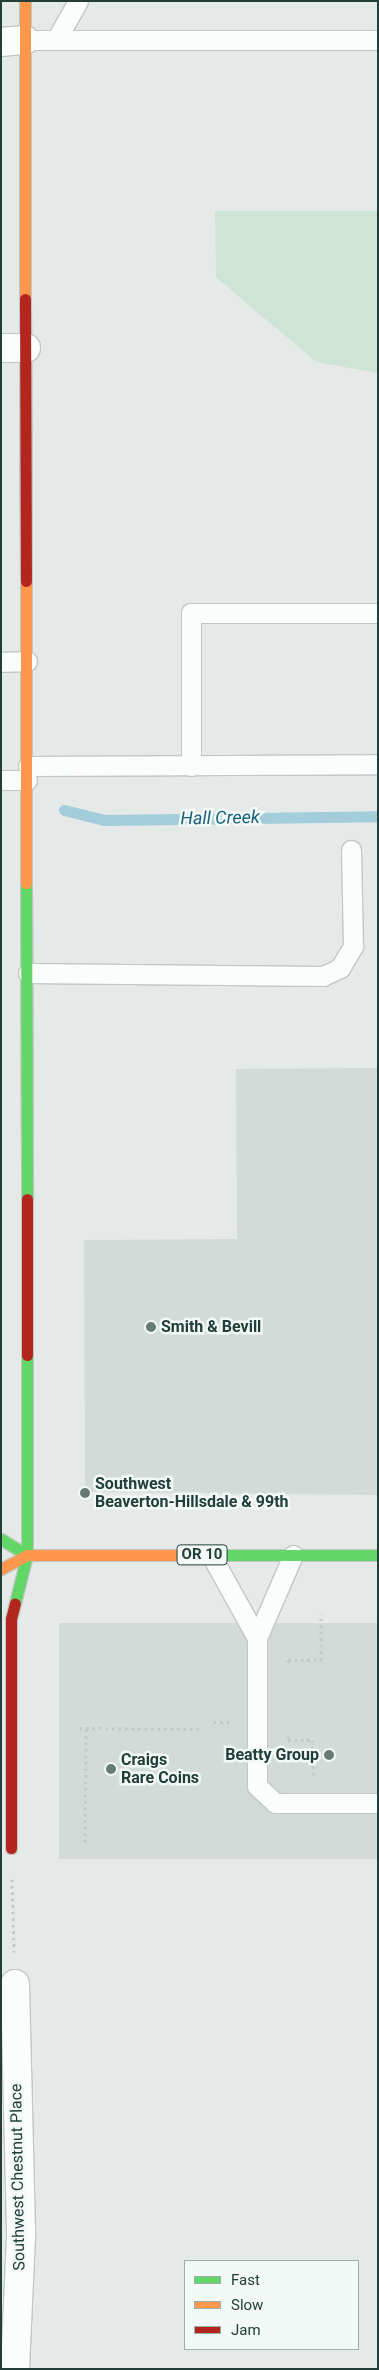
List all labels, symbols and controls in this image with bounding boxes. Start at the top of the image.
water label: Hall Creek [180,807,260,829]
place label: Smith & Bevill [161,1317,261,1337]
marker: Smith & Bevill [145,1321,157,1333]
place label: Southwest Beaverton-Hillsdale & 99th [95,1474,289,1512]
marker: Southwest Beaverton-Hillsdale & 99th [79,1487,91,1499]
road number: OR 10 [176,1542,228,1568]
place label: Beatty Group [225,1745,319,1765]
marker: Beatty Group [323,1749,335,1761]
place label: Craigs Rare Coins [121,1750,199,1788]
marker: Craigs Rare Coins [105,1763,117,1775]
street label: Southwest Chestnut Place [7,2083,29,2271]
legend [184,2260,359,2350]
text: Fast [231,2271,260,2289]
text: Slow [231,2296,263,2314]
text: Jam [231,2321,261,2339]

